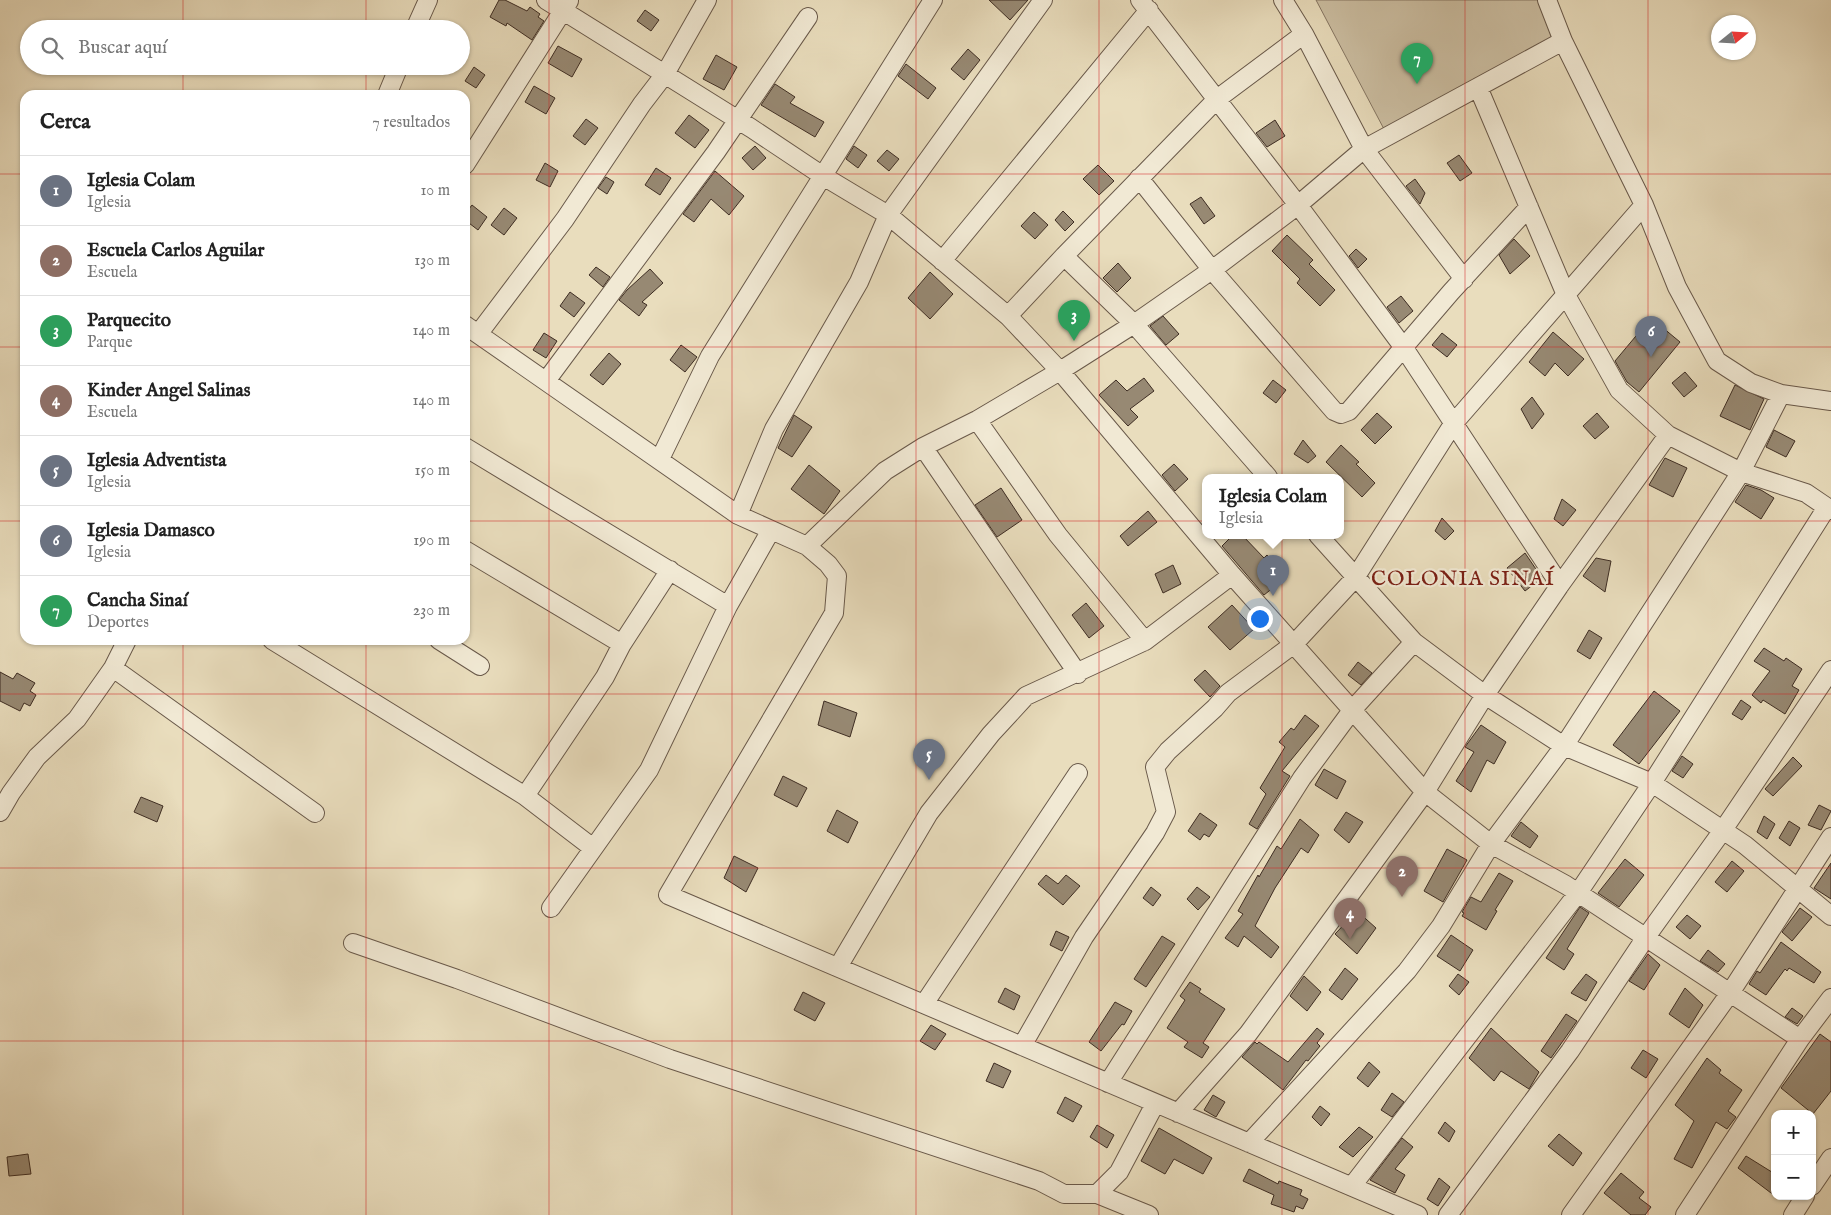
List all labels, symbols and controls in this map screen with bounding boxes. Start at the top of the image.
north arrow [1711,15,1756,60]
search box [20,20,470,75]
icon: search [38,34,66,62]
text: Buscar aquí [78,36,167,60]
pin: 7 [1401,43,1433,84]
text: Cerca [40,109,90,136]
text: 7 resultados [372,113,450,133]
text: Iglesia Colam [87,169,195,193]
text: 1 [53,181,59,201]
text: 10 m [420,181,450,201]
text: Iglesia [87,193,131,213]
text: Escuela Carlos Aguilar [87,239,265,263]
text: 2 [52,251,60,271]
text: 130 m [414,251,450,271]
text: Escuela [87,263,138,283]
pin: 3 [1058,300,1090,341]
text: Parquecito [87,309,171,333]
pin: 6 [1635,316,1667,357]
text: 3 [53,321,59,341]
text: 140 m [412,321,450,341]
text: Parque [87,333,133,353]
text: Kinder Angel Salinas [87,379,251,403]
text: 4 [52,391,60,411]
text: 140 m [412,391,450,411]
text: Escuela [87,403,138,423]
text: Iglesia Adventista [87,449,226,473]
text: 5 [53,461,59,481]
text: 150 m [415,461,450,481]
text: Iglesia [87,473,131,493]
popup [1202,474,1344,539]
text: Iglesia Colam [1219,485,1327,509]
text: Iglesia [1219,509,1263,529]
text: Iglesia Damasco [87,519,215,543]
text: 6 [53,531,59,551]
text: 190 m [413,531,450,551]
text: Iglesia [87,543,131,563]
pin: 1 [1257,555,1289,596]
district label: COLONIA SINAÍ [1371,565,1555,593]
text: Cancha Sinaí [87,589,188,613]
text: 7 [52,601,60,621]
text: 230 m [413,601,450,621]
your location [1247,606,1273,632]
text: Deportes [87,613,149,633]
pin: 5 [913,739,945,780]
pin: 2 [1386,856,1418,897]
pin: 4 [1334,898,1366,939]
map controls [1771,1110,1816,1200]
button: + [1771,1110,1816,1155]
button: − [1771,1155,1816,1200]

